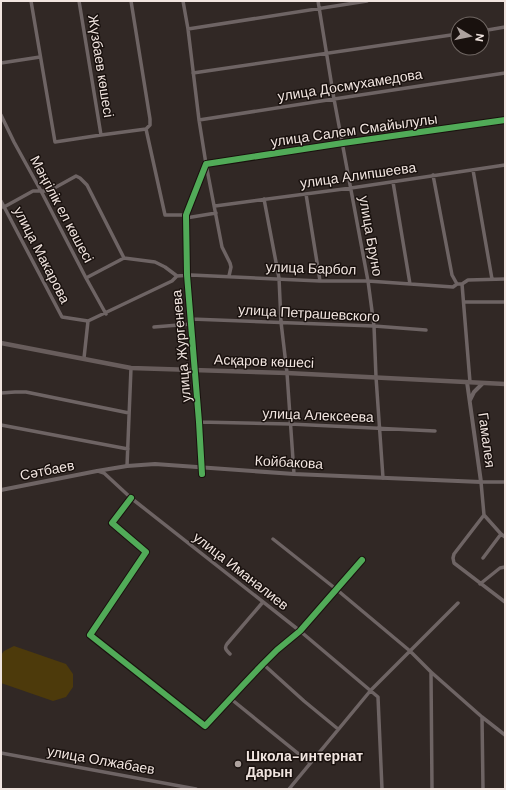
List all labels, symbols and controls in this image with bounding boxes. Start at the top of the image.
street label: Жүзбаев көшесі [84,13,118,119]
north arrow [450,16,490,56]
text: N [472,33,487,43]
street label: улица Досмухамедова [276,65,424,105]
street label: улица Салем Смайылулы [270,109,438,151]
street label: Мәңгілік ел көшесі [26,152,98,266]
street label: улица Алипшеева [299,158,417,192]
street label: улица Бруно [355,194,387,278]
street label: улица Макарова [10,203,74,307]
street label: улица Барбол [265,257,357,279]
street label: улица Жургенева [167,289,195,403]
street label: улица Петрашевского [238,300,380,326]
street label: Асқаров көшесі [214,350,314,372]
street label: улица Алексеева [262,404,374,426]
street label: Гамалея [474,411,500,469]
street label: Койбакова [254,451,324,473]
street label: Сәтбаев [18,456,76,484]
street label: улица Иманалиев [190,528,292,614]
street label: улица Олжабаев [46,742,156,778]
place label: Школа-интернат Дарын [246,747,363,781]
marker: Школа-интернат Дарын [233,759,243,769]

